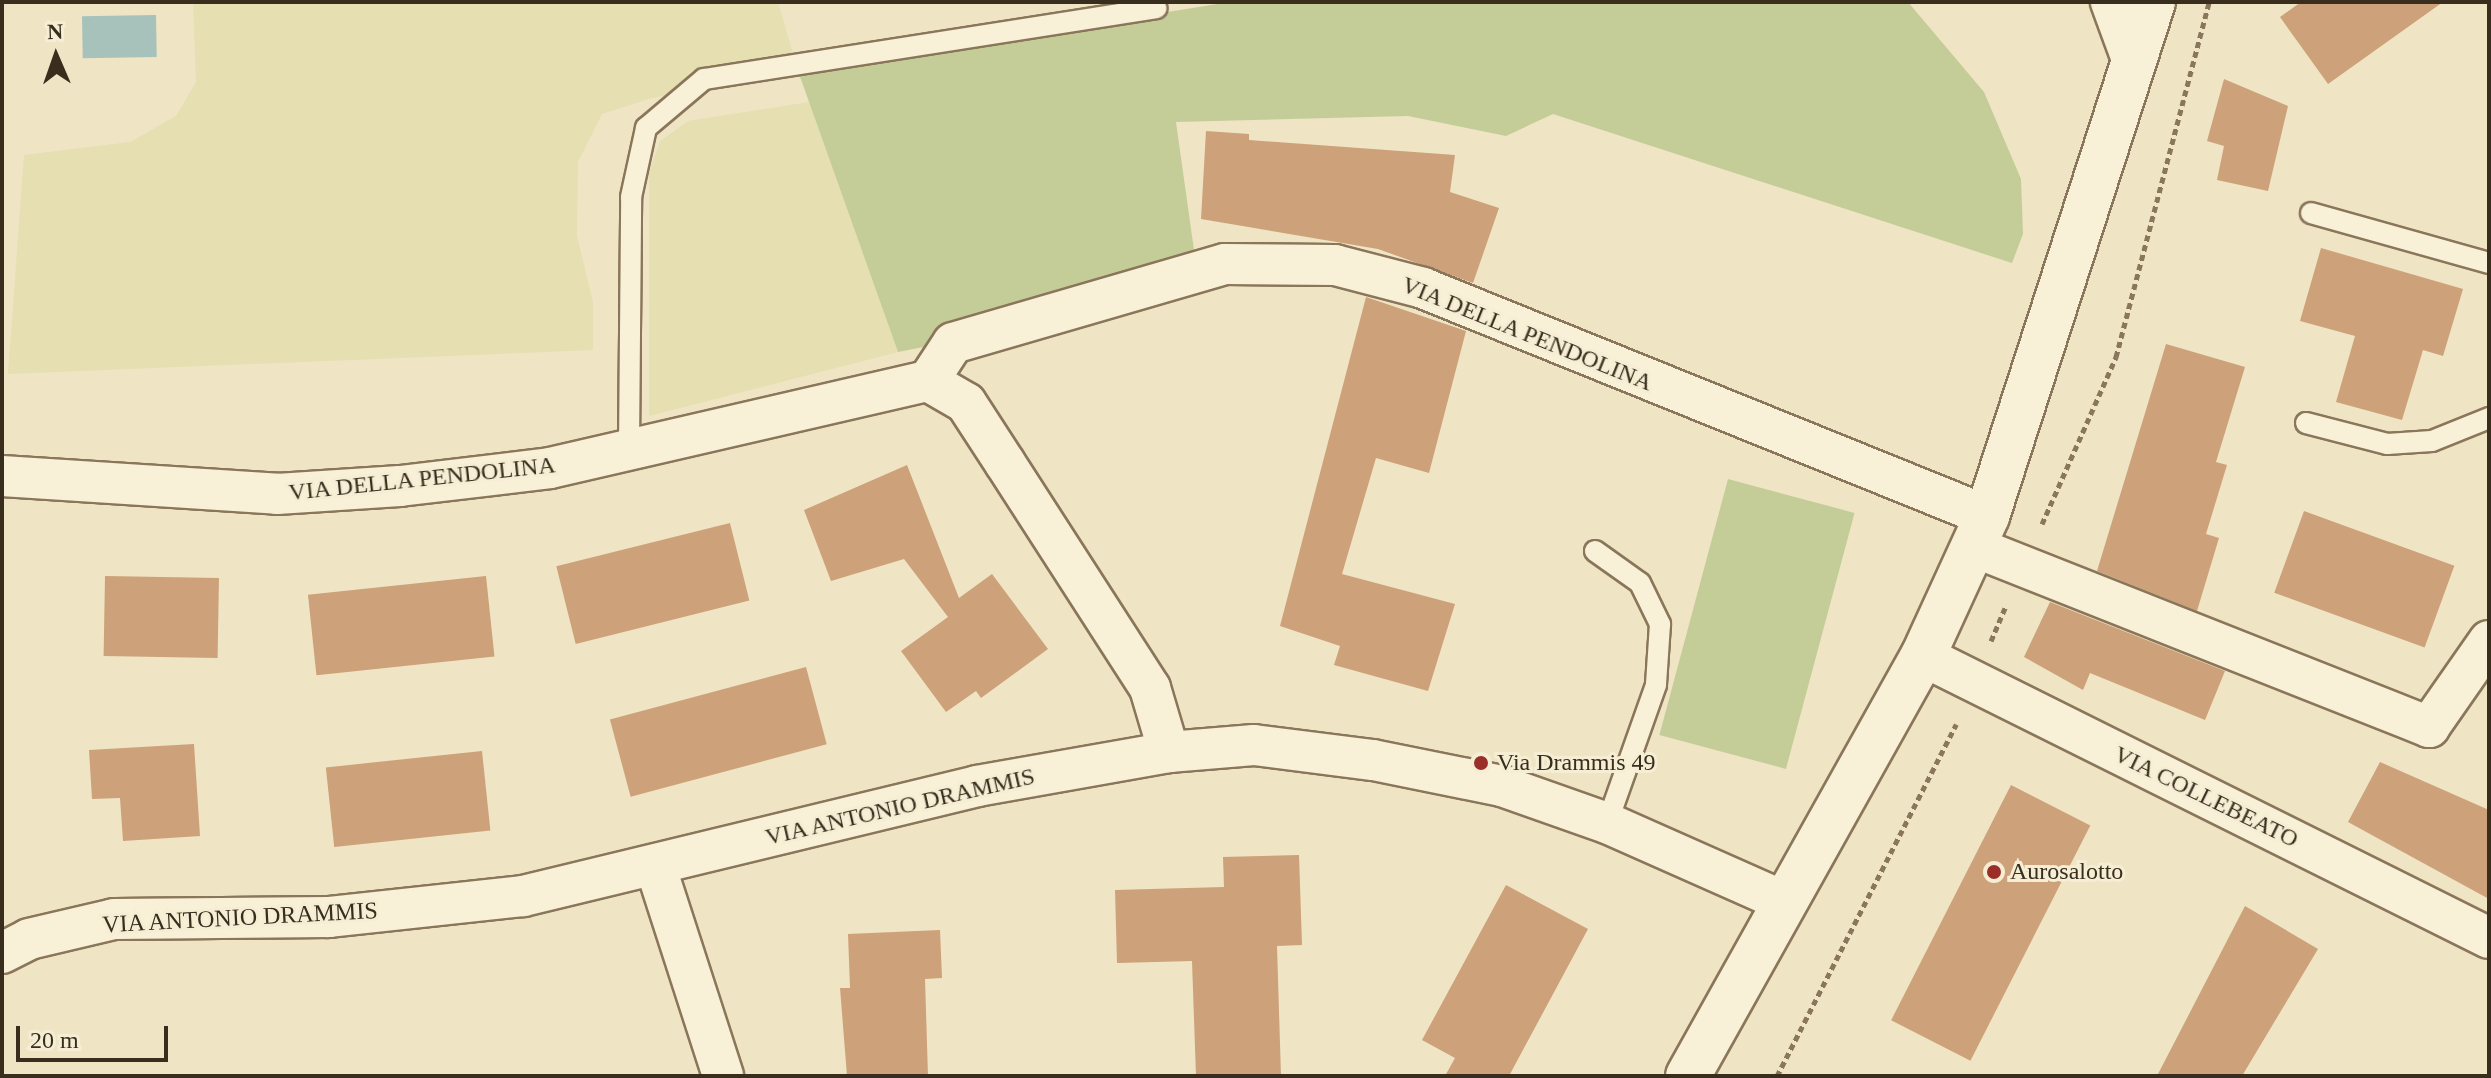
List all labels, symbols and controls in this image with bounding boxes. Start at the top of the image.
north arrow [16,16,96,96]
text: N [47,19,64,44]
street label: VIA DELLA PENDOLINA [1396,270,1658,398]
street label: VIA DELLA PENDOLINA [286,451,558,507]
street label: VIA COLLEBEATO [2109,740,2303,854]
place label: Via Drammis 49 [1497,749,1656,777]
marker: Via Drammis 49 [1472,754,1490,772]
street label: VIA ANTONIO DRAMMIS [761,762,1039,852]
place label: Aurosalotto [2010,858,2123,886]
marker: Aurosalotto [1985,863,2003,881]
street label: VIA ANTONIO DRAMMIS [100,896,380,940]
scale bar [20,1010,172,1060]
text: 20 m [30,1027,79,1053]

